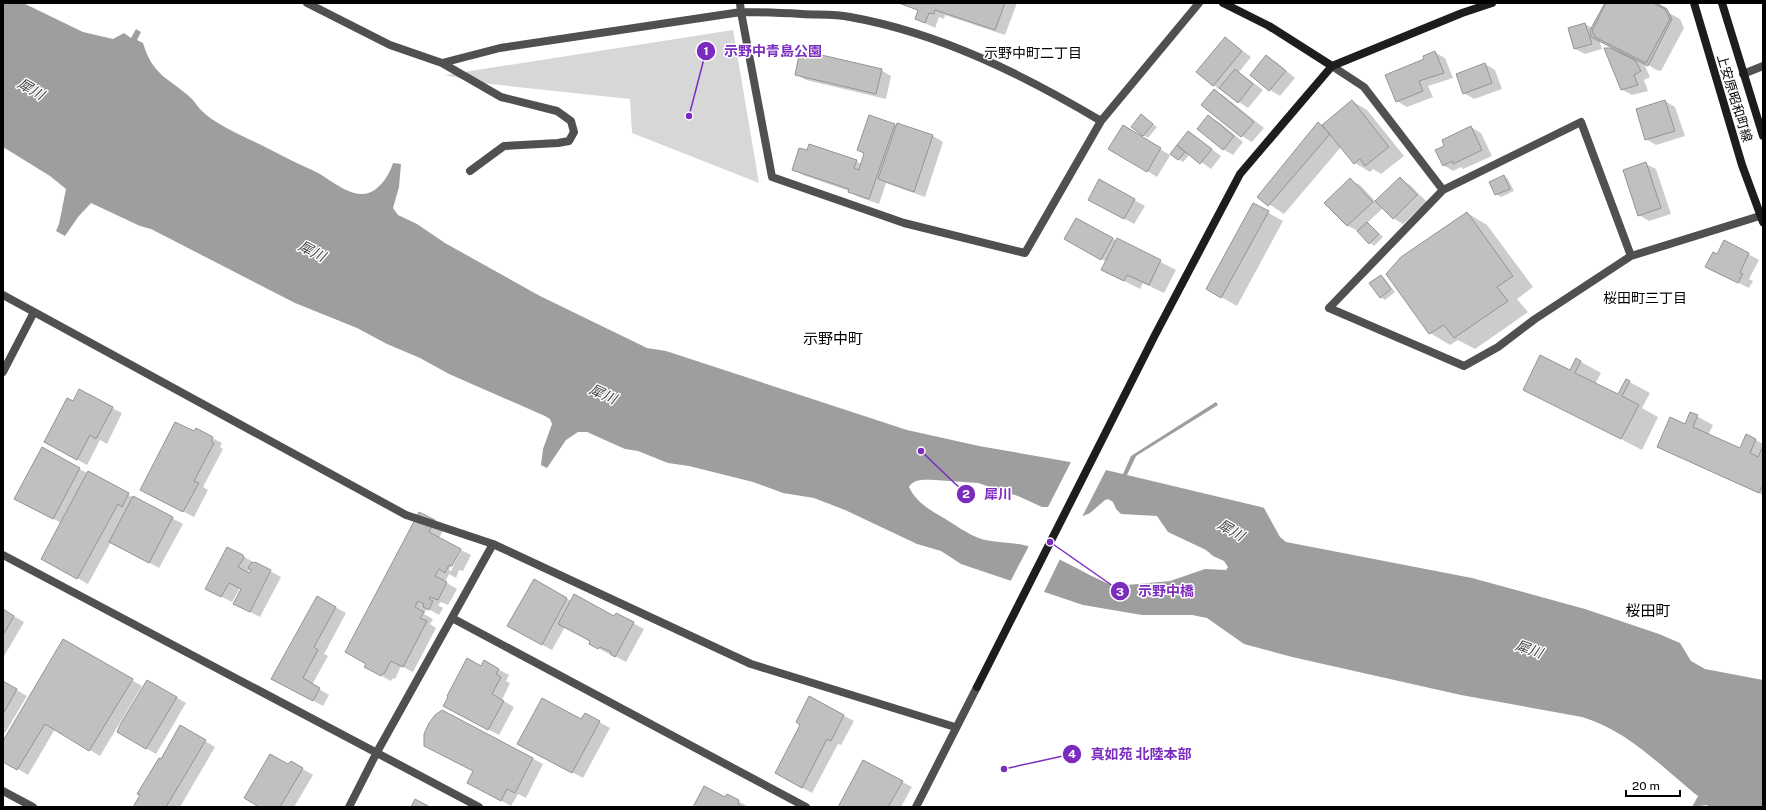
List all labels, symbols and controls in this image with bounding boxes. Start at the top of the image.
callout: 示野中青島公園 [696,38,830,64]
text: 示野中青島公園 [724,43,822,59]
text: 1 [703,44,709,58]
district label: 示野中町二丁目 [984,45,1082,61]
street label: 上安原昭和町線 [1714,52,1755,144]
water label: 犀川 [15,75,49,104]
water label: 犀川 [296,238,330,265]
district label: 桜田町三丁目 [1603,290,1687,306]
district label: 示野中町 [803,330,863,347]
water label: 犀川 [587,381,621,408]
callout: 犀川 [956,481,1020,507]
text: 犀川 [984,486,1012,502]
text: 2 [962,487,970,501]
water label: 犀川 [1215,516,1249,545]
callout: 示野中橋 [1110,578,1202,604]
text: 示野中橋 [1138,583,1194,599]
text: 3 [1116,585,1124,599]
district label: 桜田町 [1625,602,1671,619]
water label: 犀川 [1513,637,1547,662]
callout: 真如苑 北陸本部 [1062,741,1199,767]
text: 真如苑 北陸本部 [1090,746,1192,762]
text: 4 [1068,747,1076,761]
scale bar [1626,772,1680,798]
text: 20 m [1632,779,1660,793]

